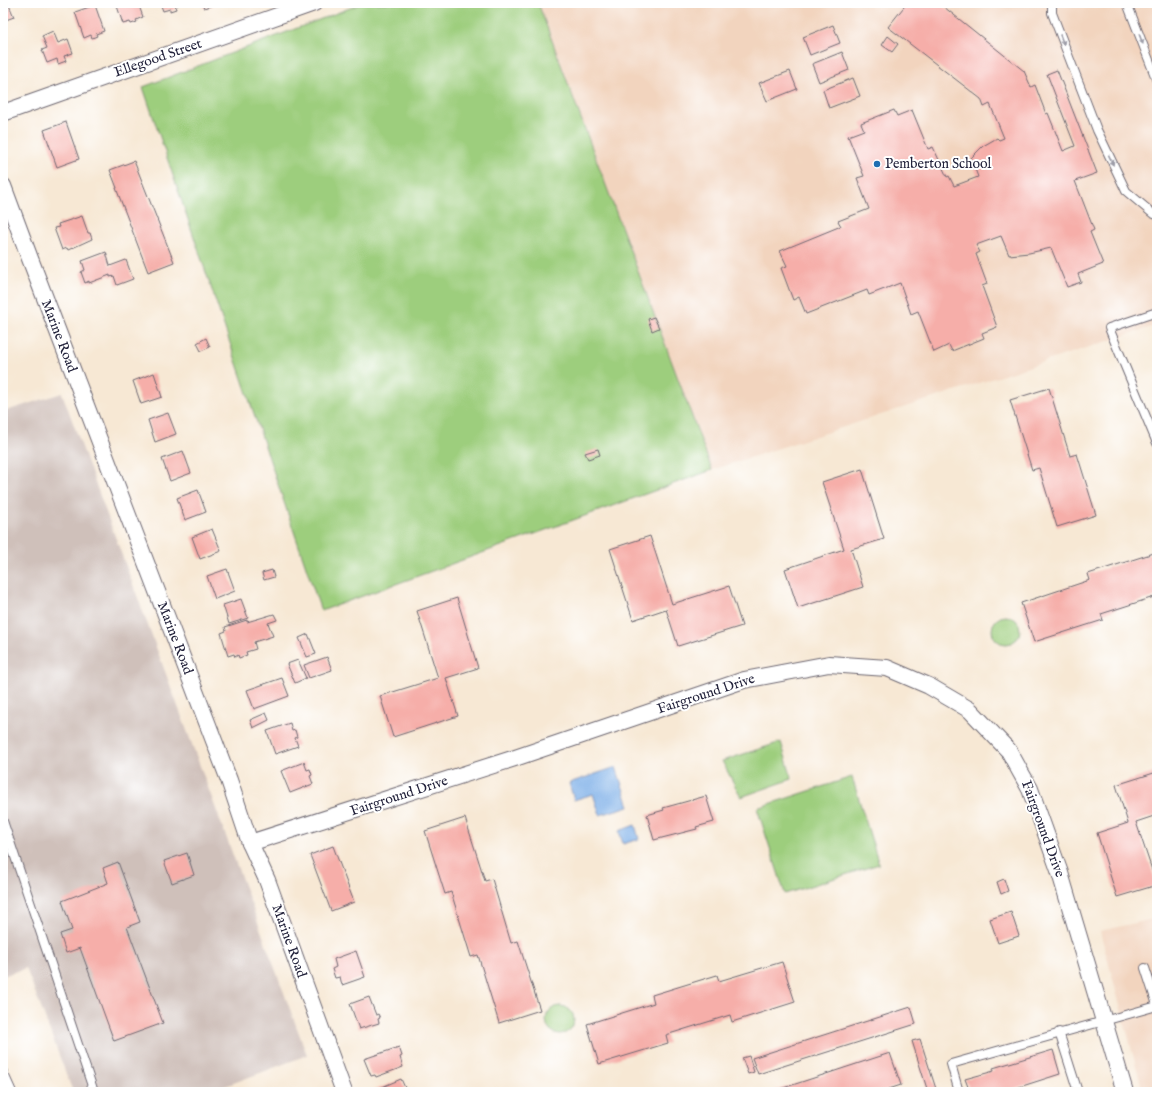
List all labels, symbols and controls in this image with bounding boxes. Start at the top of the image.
one-way arrow [1060,34,1066,46]
one-way arrow [1139,34,1145,46]
street label: Ellegood Street [112,35,204,81]
place label: Pemberton School [885,155,992,173]
one-way arrow [1108,155,1114,166]
marker: Pemberton School [872,159,882,169]
street label: Marine Road [37,297,81,376]
street label: Marine Road [153,599,197,678]
street label: Fairground Drive [655,670,758,718]
street label: Fairground Drive [348,772,451,820]
street label: Fairground Drive [1017,778,1069,880]
street label: Marine Road [267,902,311,981]

